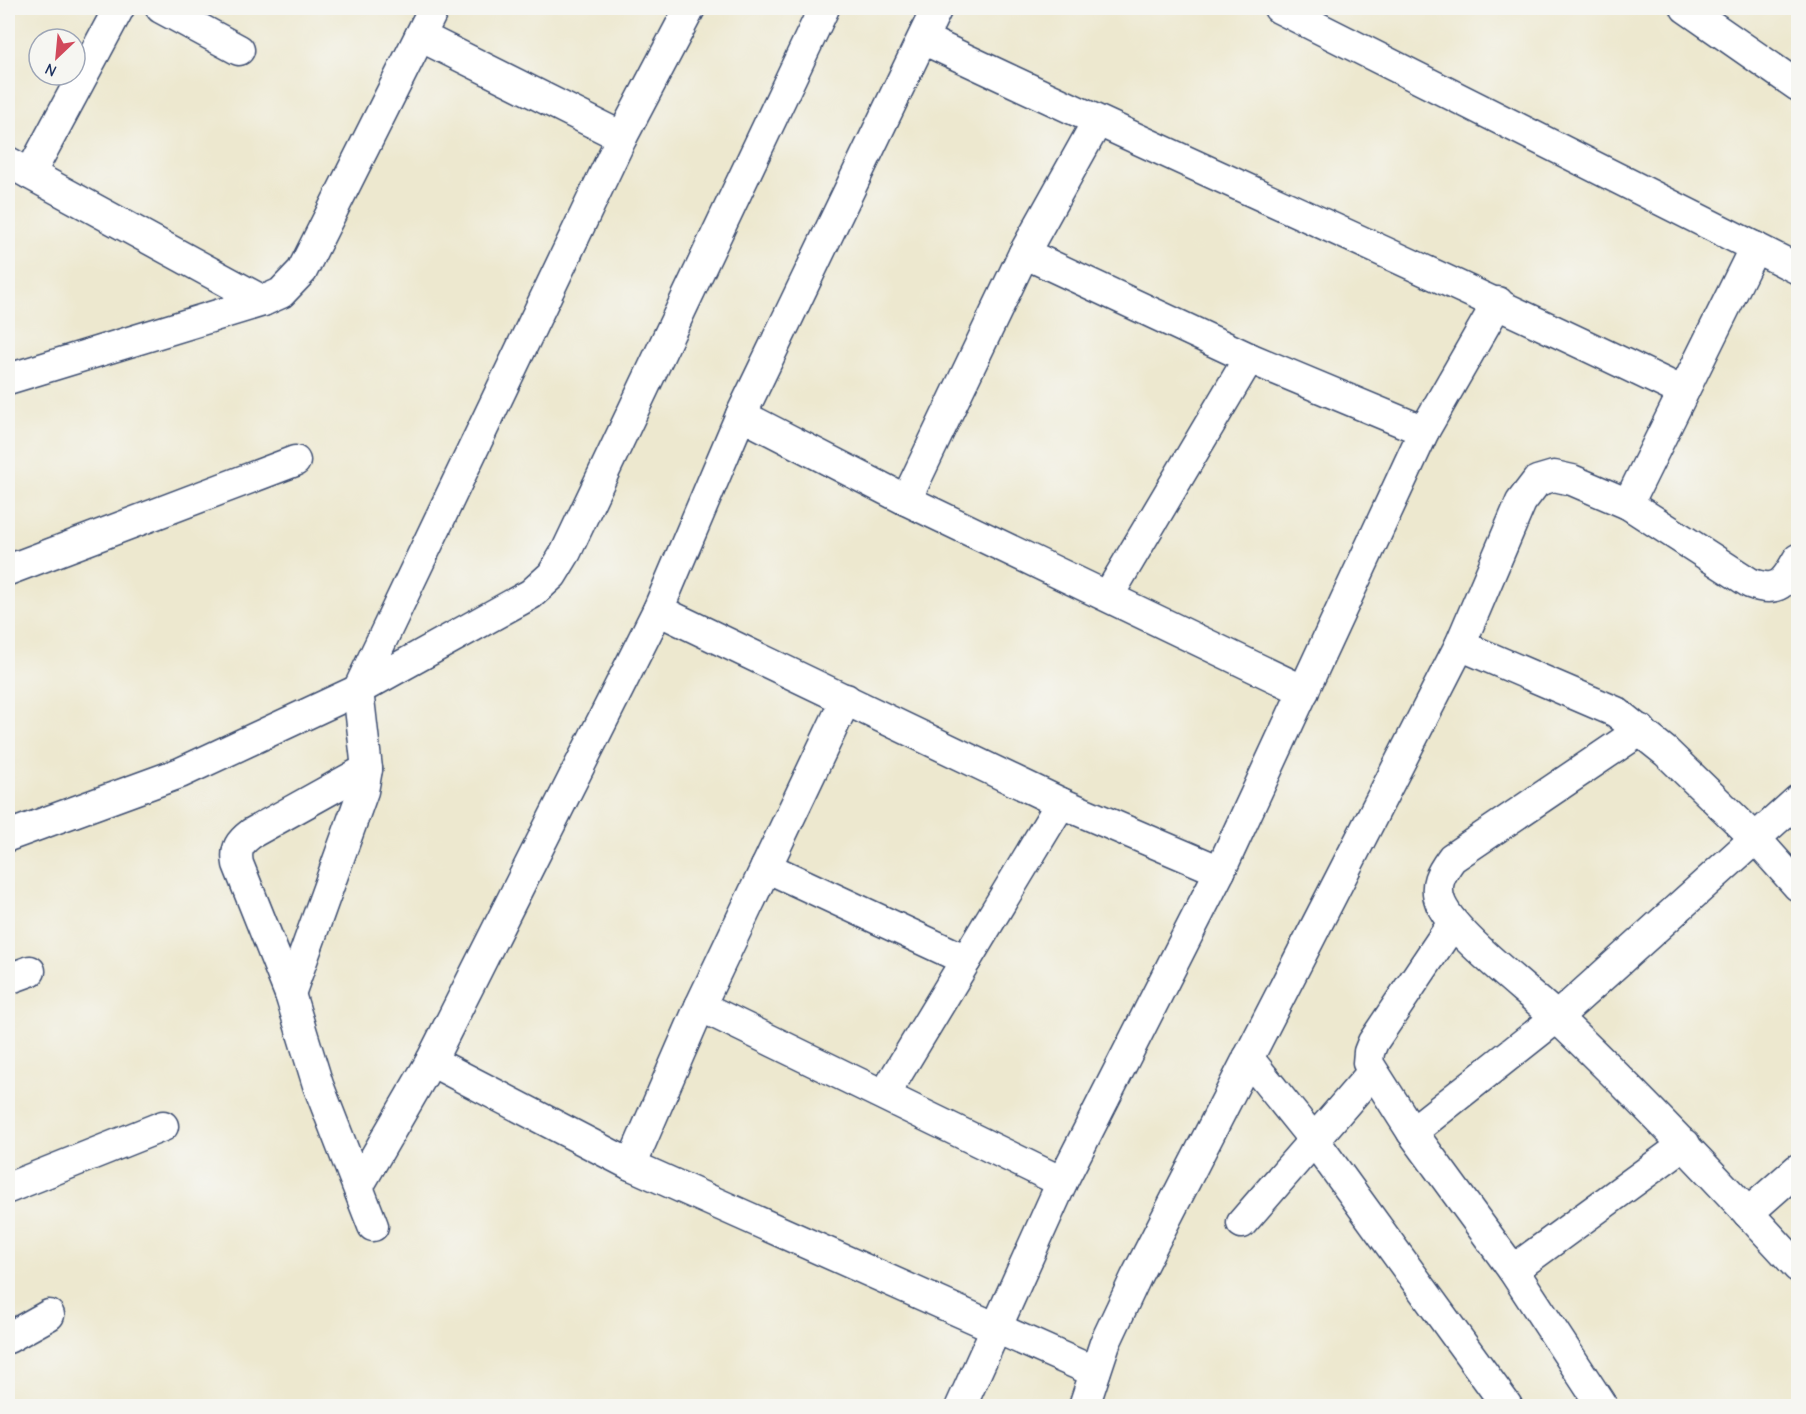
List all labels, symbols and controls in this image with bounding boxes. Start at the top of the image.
north arrow [27,27,87,87]
text: N [42,59,59,80]

